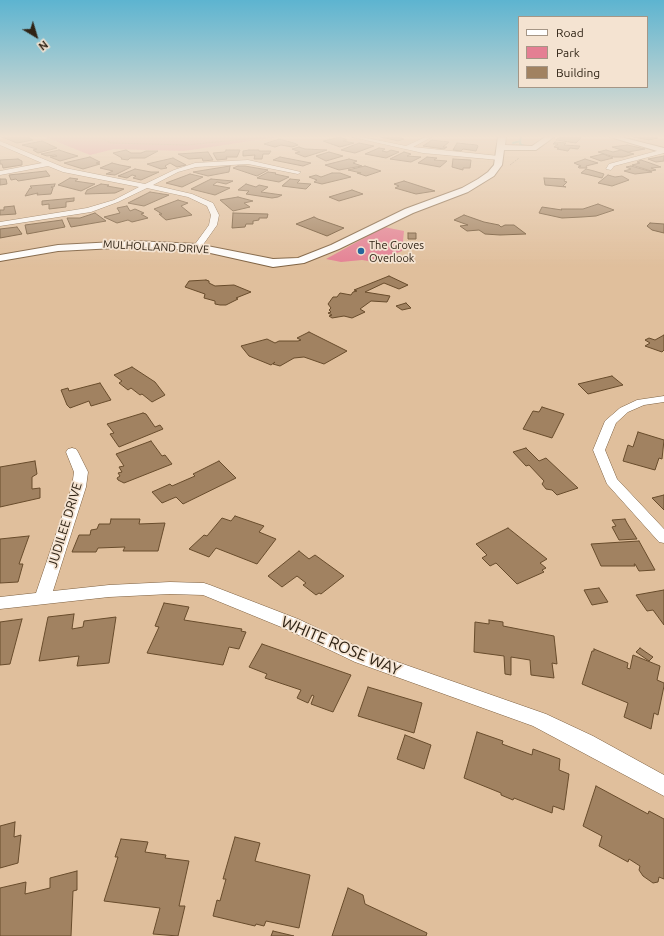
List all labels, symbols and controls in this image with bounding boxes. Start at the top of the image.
north arrow [16,16,56,56]
legend [518,16,648,88]
text: Road [556,26,584,39]
text: N [36,38,50,53]
text: Park [556,46,580,59]
text: Building [556,66,600,79]
street label: MULHOLLAND DRIVE [103,238,209,256]
place label: The Groves Overlook [369,238,424,264]
marker: The Groves Overlook [356,246,366,256]
street label: JUDILEE DRIVE [45,481,85,569]
street label: WHITE ROSE WAY [278,612,404,680]

